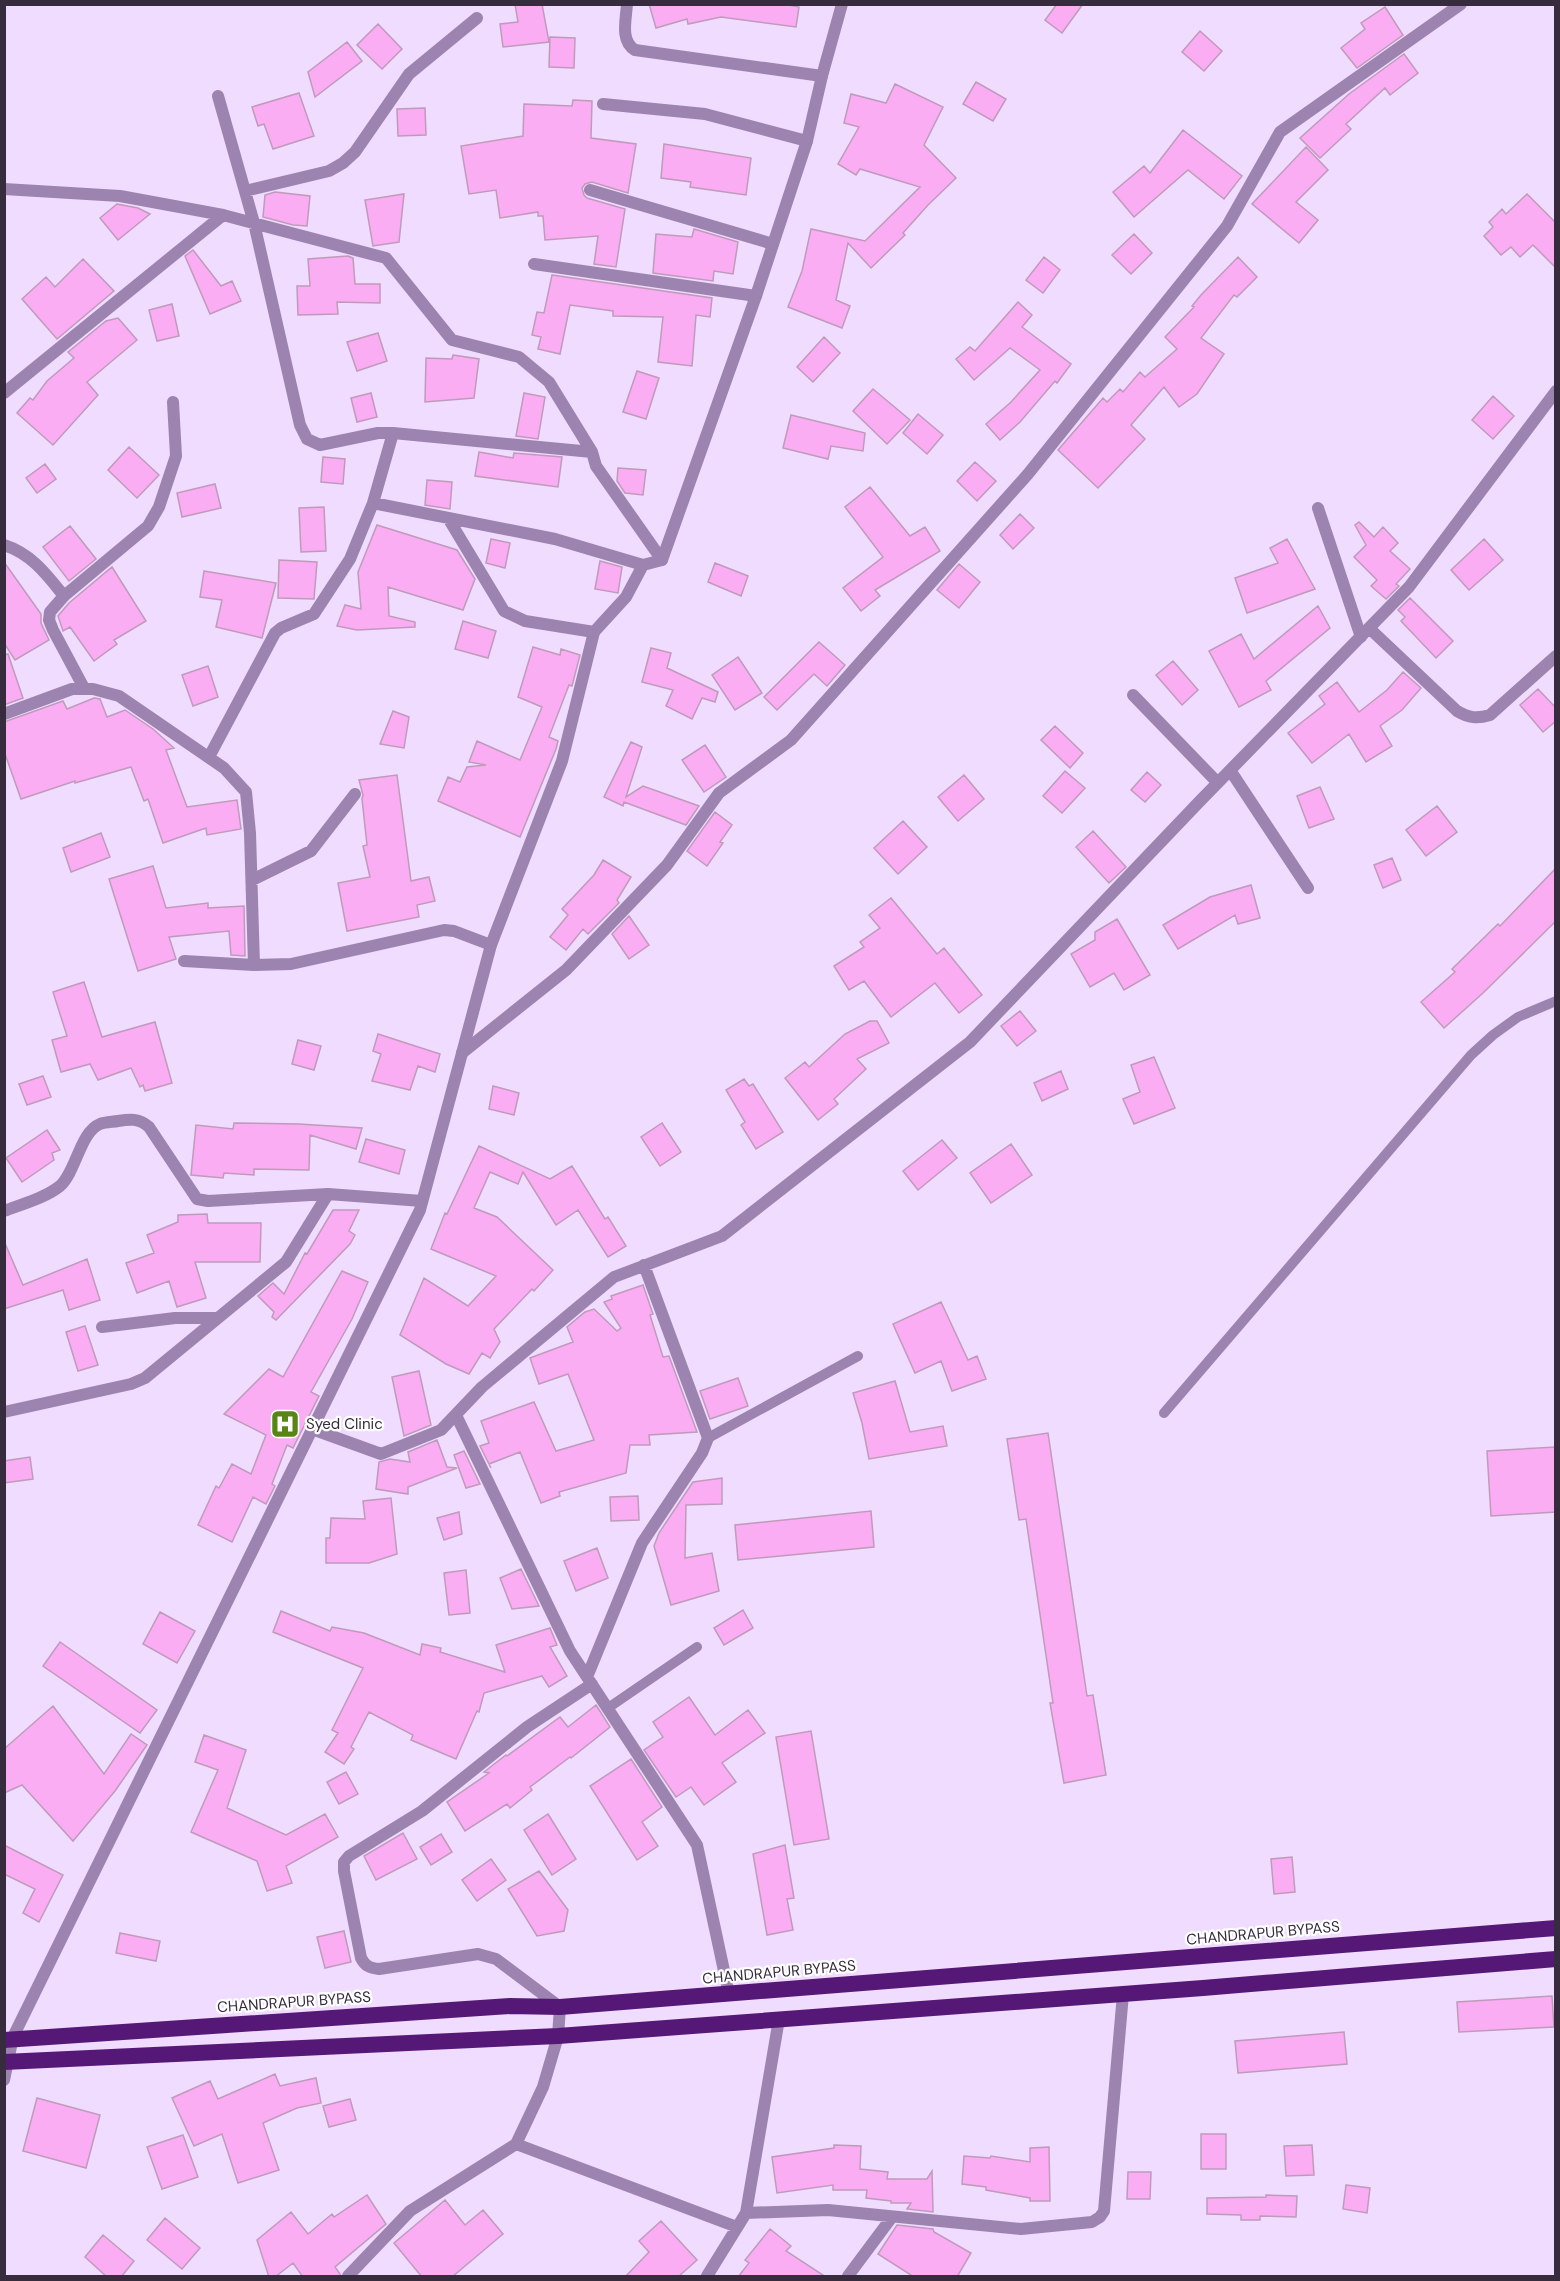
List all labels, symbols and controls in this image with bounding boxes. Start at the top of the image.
hospital icon: Syed Clinic [269,1408,301,1440]
place label: Syed Clinic [306,1414,383,1434]
street label: CHANDRAPUR BYPASS [1185,1916,1341,1950]
street label: CHANDRAPUR BYPASS [701,1955,857,1989]
street label: CHANDRAPUR BYPASS [217,1987,372,2017]

